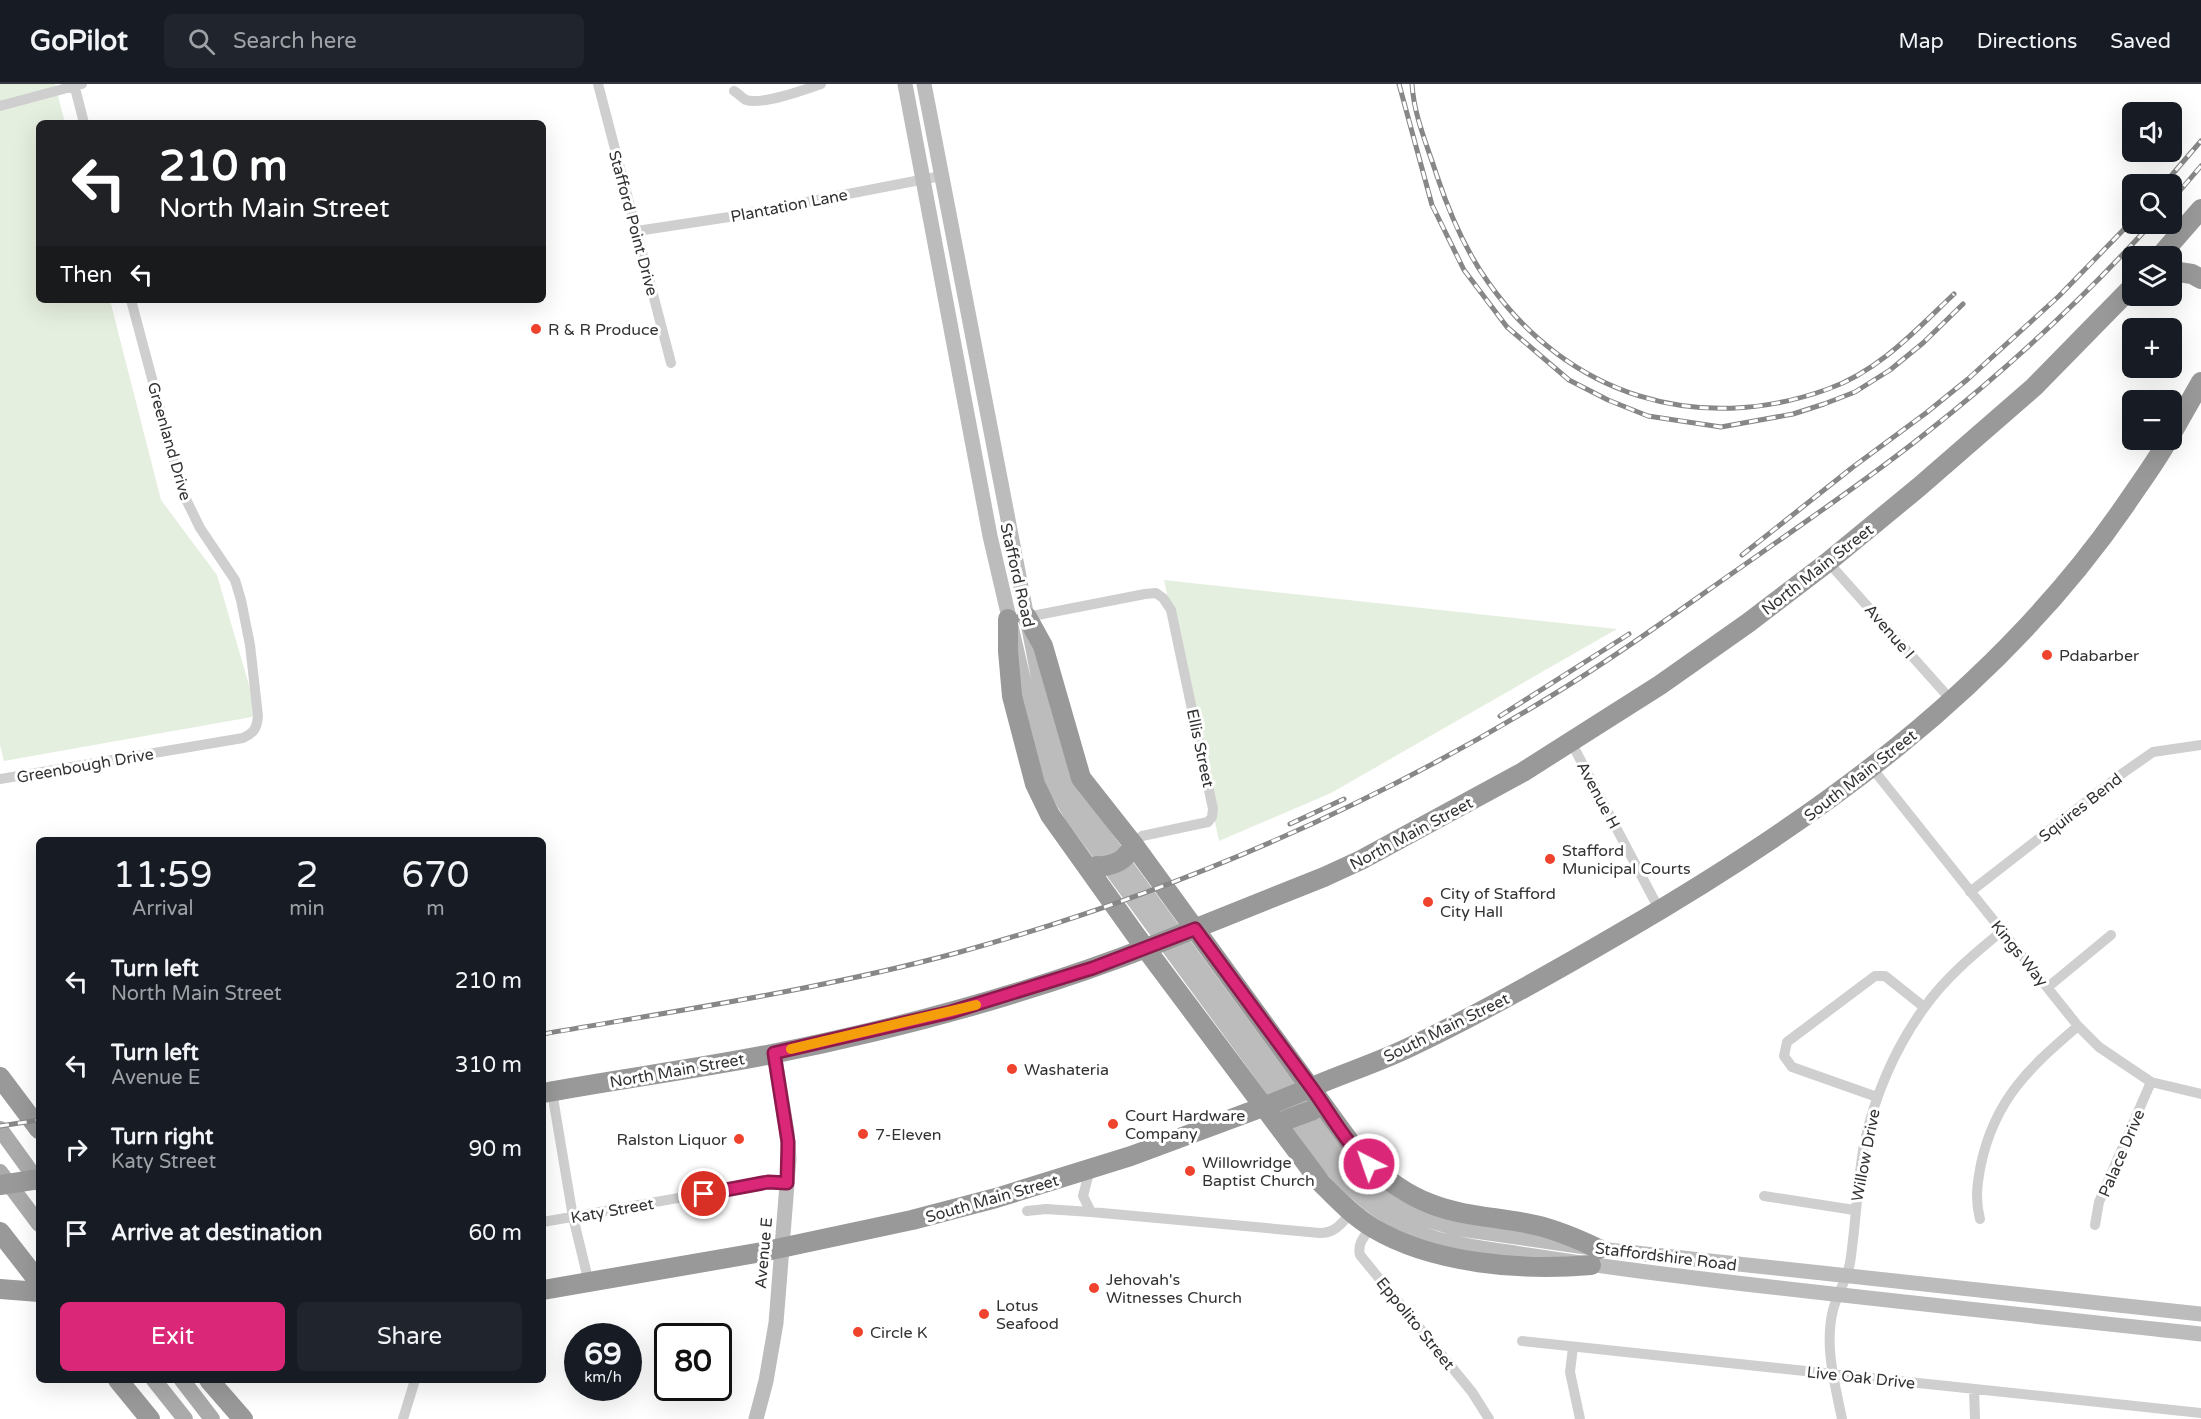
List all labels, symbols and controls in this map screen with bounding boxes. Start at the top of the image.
search box [164,14,584,68]
text: GoPilot [30,24,128,58]
icon: search [185,25,218,58]
text: Search here [233,28,357,54]
text: Map [1898,29,1944,54]
text: Directions [1977,29,2077,54]
text: Saved [2110,29,2171,54]
map controls [2122,102,2182,450]
button: sound [2122,102,2182,162]
text: 210 m [159,141,288,192]
icon: left [60,144,138,222]
street label: Stafford Point Drive [604,148,662,298]
button: search [2122,174,2182,234]
street label: Plantation Lane [729,185,849,227]
text: North Main Street [159,192,389,225]
button: layers [2122,246,2182,306]
icon: left [125,258,158,291]
text: Then [60,262,113,288]
button: + [2122,318,2182,378]
place label: R & R Produce [548,320,659,340]
marker: R & R Produce [529,322,543,336]
street label: Greenland Drive [143,380,195,503]
button: − [2122,390,2182,450]
street label: North Main Street [1758,520,1878,620]
street label: Stafford Road [995,521,1039,629]
street label: Avenue I [1860,600,1918,663]
place label: Pdabarber [2059,646,2140,666]
marker: Pdabarber [2040,648,2054,662]
street label: Ellis Street [1182,707,1218,789]
street label: South Main Street [1800,726,1921,826]
street label: Greenbough Drive [15,744,155,788]
street label: Avenue H [1572,758,1624,833]
street label: Squires Bend [2035,769,2126,847]
street label: North Main Street [1346,793,1476,875]
place label: Stafford Municipal Courts [1562,841,1691,879]
marker: Stafford Municipal Courts [1543,852,1557,866]
text: 11:59 [113,854,213,897]
text: 2 [296,854,318,897]
text: 670 [401,854,469,897]
place label: City of Stafford City Hall [1440,884,1556,922]
marker: City of Stafford City Hall [1421,895,1435,909]
text: Arrival [132,897,194,921]
text: min [289,897,325,921]
text: m [426,897,445,921]
street label: Kings Way [1986,916,2052,991]
text: Turn left [111,956,199,982]
icon: left [60,965,93,998]
text: 210 m [455,968,522,994]
text: North Main Street [111,982,282,1006]
street label: South Main Street [1380,989,1513,1067]
text: Turn left [111,1040,199,1066]
icon: left [60,1049,93,1082]
street label: North Main Street [608,1049,746,1093]
text: 310 m [455,1052,522,1078]
place label: Washateria [1024,1060,1109,1080]
marker: Washateria [1005,1062,1019,1076]
text: Avenue E [111,1066,201,1090]
place label: Court Hardware Company [1125,1106,1245,1144]
street label: Palace Drive [2094,1106,2149,1200]
street label: Willow Drive [1847,1107,1885,1203]
marker: Court Hardware Company [1106,1117,1120,1131]
text: Turn right [111,1124,213,1150]
place label: 7-Eleven [875,1125,942,1145]
marker: 7-Eleven [856,1127,870,1141]
place label: Ralston Liquor [616,1130,728,1150]
marker: Ralston Liquor [732,1132,746,1146]
position arrow [1337,1132,1401,1196]
icon: right [60,1133,93,1166]
text: 90 m [468,1136,522,1162]
text: Katy Street [111,1150,216,1174]
place label: Willowridge Baptist Church [1202,1153,1315,1191]
marker: Willowridge Baptist Church [1183,1164,1197,1178]
pin [678,1168,729,1219]
street label: South Main Street [923,1170,1061,1228]
icon: arrive [687,1177,720,1210]
street label: Katy Street [569,1194,655,1228]
icon: arrive [60,1217,93,1250]
street label: Avenue E [751,1217,777,1290]
text: Arrive at destination [111,1220,322,1246]
text: 60 m [468,1220,522,1246]
street label: Staffordshire Road [1594,1238,1738,1276]
place label: Jehovah's Witnesses Church [1106,1270,1242,1308]
street label: Eppolito Street [1372,1273,1459,1374]
marker: Jehovah's Witnesses Church [1087,1281,1101,1295]
place label: Lotus Seafood [996,1296,1059,1334]
button: Exit [60,1302,285,1371]
button: Share [297,1302,522,1371]
marker: Lotus Seafood [977,1307,991,1321]
speed limit sign: 80 [654,1323,732,1401]
place label: Circle K [870,1323,928,1343]
marker: Circle K [851,1325,865,1339]
text: 69 [584,1336,622,1373]
street label: Live Oak Drive [1806,1362,1916,1394]
text: km/h [584,1368,622,1386]

